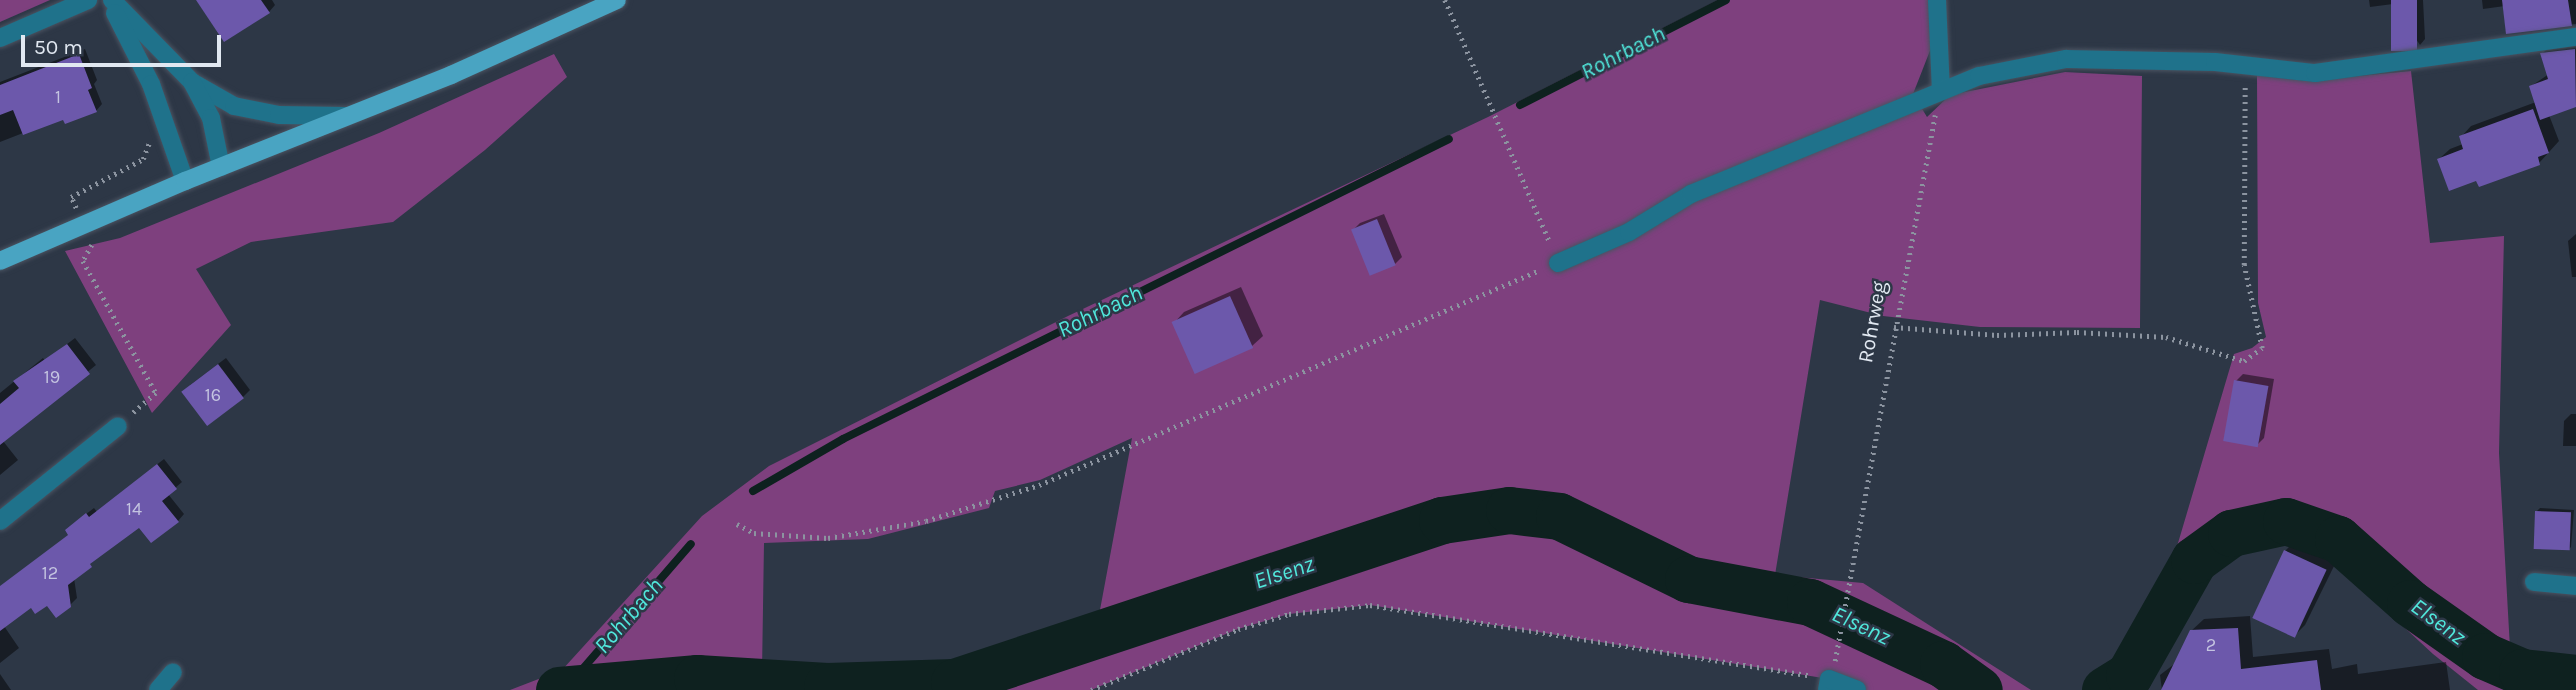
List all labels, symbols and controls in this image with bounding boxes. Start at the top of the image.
water label: Rohrbach [1576,20,1670,86]
scale bar [24,21,224,65]
text: 50 m [34,35,83,59]
house number: 1 [55,86,61,108]
street label: Rohrweg [1852,279,1892,365]
water label: Rohrbach [1053,280,1147,344]
house number: 19 [44,366,60,388]
house number: 16 [205,384,221,406]
house number: 14 [126,498,142,520]
water label: Elsenz [1251,550,1317,596]
house number: 12 [42,562,58,584]
water label: Rohrbach [589,573,669,659]
water label: Elsenz [2405,593,2471,651]
water label: Elsenz [1827,601,1895,651]
house number: 2 [2206,634,2216,656]

